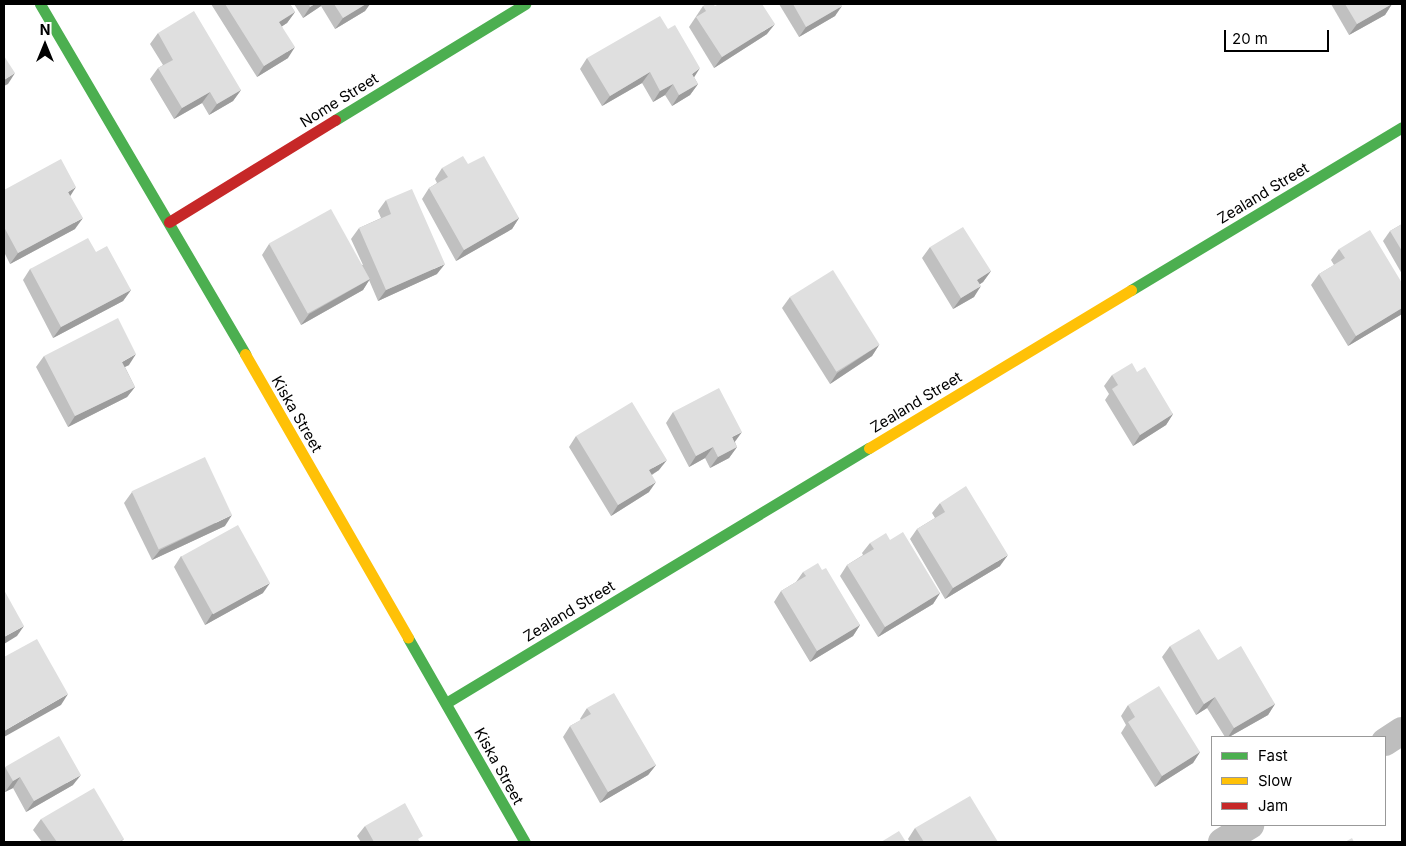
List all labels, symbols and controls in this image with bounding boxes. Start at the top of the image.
north arrow [20,20,70,70]
scale bar [1226,20,1331,52]
text: N [40,21,50,38]
text: 20 m [1232,29,1268,48]
street label: Nome Street [297,69,381,131]
street label: Zealand Street [1214,159,1312,227]
street label: Zealand Street [867,368,965,436]
street label: Kiska Street [268,373,326,455]
street label: Zealand Street [520,577,618,645]
street label: Kiska Street [471,724,527,808]
legend [1211,736,1386,826]
text: Fast [1258,746,1288,765]
text: Slow [1258,771,1292,790]
text: Jam [1258,796,1288,815]

